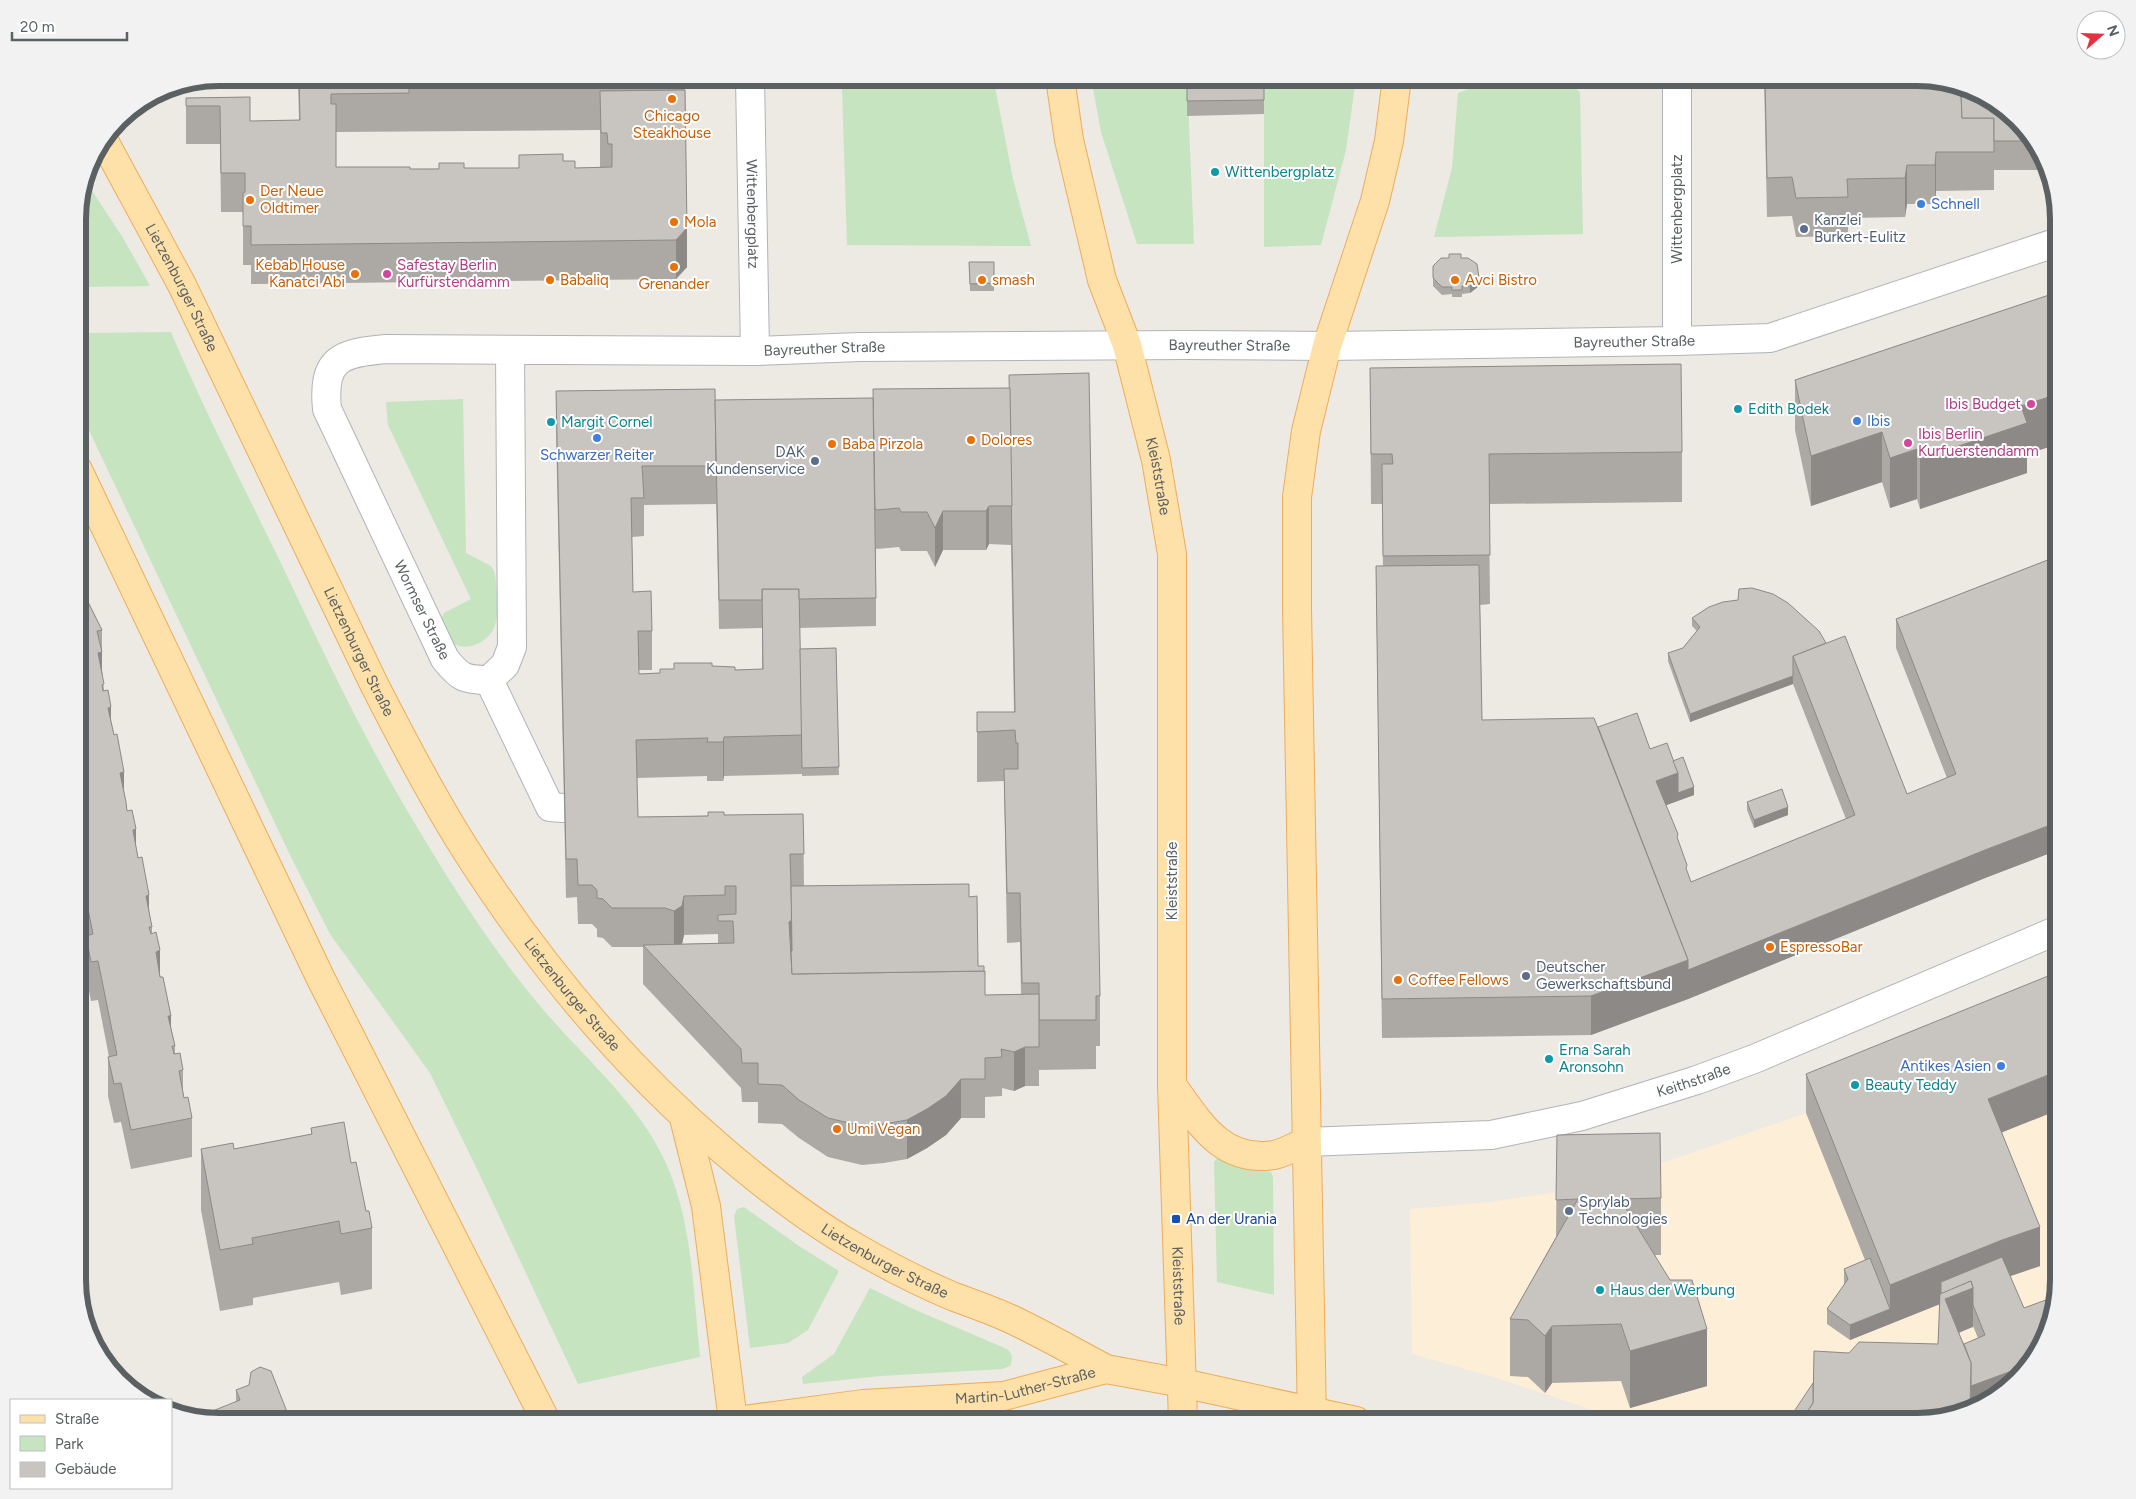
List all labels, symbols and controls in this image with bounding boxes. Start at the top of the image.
scale bar [12,10,128,42]
north arrow [2076,10,2126,60]
text: 20 m [20,18,54,36]
text: N [2103,23,2123,39]
marker: Chicago Steakhouse [666,93,678,105]
place label: Chicago Steakhouse [633,107,711,142]
street label: Wittenbergplatz [1668,154,1686,264]
street label: Wittenbergplatz [742,159,762,269]
place label: Wittenbergplatz [1225,163,1334,181]
marker: Wittenbergplatz [1209,166,1221,178]
place label: Der Neue Oldtimer [260,182,324,217]
marker: Der Neue Oldtimer [244,194,256,206]
place label: Schnell [1931,195,1980,213]
marker: Schnell [1915,198,1927,210]
place label: Kanzlei Burkert-Eulitz [1814,211,1906,246]
place label: Mola [684,213,716,231]
marker: Mola [668,216,680,228]
street label: Lietzenburger Straße [141,220,222,355]
marker: Kanzlei Burkert-Eulitz [1798,223,1810,235]
place label: Kebab House Kanatci Abi [255,256,345,291]
place label: Safestay Berlin Kurfürstendamm [397,256,510,291]
marker: Grenander [668,261,680,273]
marker: Kebab House Kanatci Abi [349,268,361,280]
marker: Safestay Berlin Kurfürstendamm [381,268,393,280]
place label: Babaliq [560,271,609,289]
place label: smash [992,271,1035,289]
place label: Avci Bistro [1465,271,1537,289]
marker: Babaliq [544,274,556,286]
marker: smash [976,274,988,286]
marker: Avci Bistro [1449,274,1461,286]
place label: Grenander [638,275,710,293]
street label: Bayreuther Straße [1573,331,1695,351]
street label: Bayreuther Straße [1169,336,1290,355]
street label: Bayreuther Straße [763,338,885,360]
place label: Ibis Budget [1945,395,2021,413]
marker: Ibis Budget [2025,398,2037,410]
place label: Edith Bodek [1748,400,1830,418]
marker: Edith Bodek [1732,403,1744,415]
place label: Ibis [1867,412,1890,430]
place label: Margit Cornel [561,413,653,431]
marker: Ibis [1851,415,1863,427]
marker: Margit Cornel [545,416,557,428]
place label: Ibis Berlin Kurfuerstendamm [1918,425,2039,460]
place label: Dolores [981,431,1032,449]
marker: Schwarzer Reiter [591,432,603,444]
marker: Dolores [965,434,977,446]
place label: Baba Pirzola [842,435,923,453]
street label: Kleiststraße [1142,435,1174,516]
marker: Ibis Berlin Kurfuerstendamm [1902,437,1914,449]
marker: Baba Pirzola [826,438,838,450]
place label: DAK Kundenservice [706,443,806,478]
place label: Schwarzer Reiter [540,446,654,464]
marker: DAK Kundenservice [809,455,821,467]
street label: Wormser Straße [390,557,454,663]
street label: Lietzenburger Straße [320,584,398,719]
street label: Kleiststraße [1163,842,1181,920]
street label: Lietzenburger Straße [520,934,624,1055]
place label: EspressoBar [1780,938,1863,956]
marker: EspressoBar [1764,941,1776,953]
place label: Deutscher Gewerkschaftsbund [1536,958,1671,993]
marker: Deutscher Gewerkschaftsbund [1520,970,1532,982]
place label: Coffee Fellows [1408,971,1509,989]
marker: Coffee Fellows [1392,974,1404,986]
place label: Erna Sarah Aronsohn [1559,1041,1631,1076]
marker: Erna Sarah Aronsohn [1543,1053,1555,1065]
place label: Antikes Asien [1900,1057,1991,1075]
street label: Keithstraße [1654,1060,1733,1101]
marker: Antikes Asien [1995,1060,2007,1072]
place label: Beauty Teddy [1865,1076,1957,1094]
marker: Beauty Teddy [1849,1079,1861,1091]
place label: Umi Vegan [847,1120,920,1138]
marker: Umi Vegan [831,1123,843,1135]
place label: Sprylab Technologies [1579,1193,1668,1228]
marker: Sprylab Technologies [1563,1205,1575,1217]
place label: An der Urania [1186,1210,1277,1228]
marker: An der Urania [1170,1213,1182,1225]
street label: Lietzenburger Straße [818,1220,951,1302]
street label: Kleiststraße [1168,1246,1189,1326]
place label: Haus der Werbung [1610,1281,1735,1299]
marker: Haus der Werbung [1594,1284,1606,1296]
street label: Martin-Luther-Straße [955,1363,1097,1408]
legend [10,1399,172,1489]
text: Straße [55,1410,99,1428]
text: Park [55,1435,84,1453]
text: Gebäude [55,1460,116,1478]

